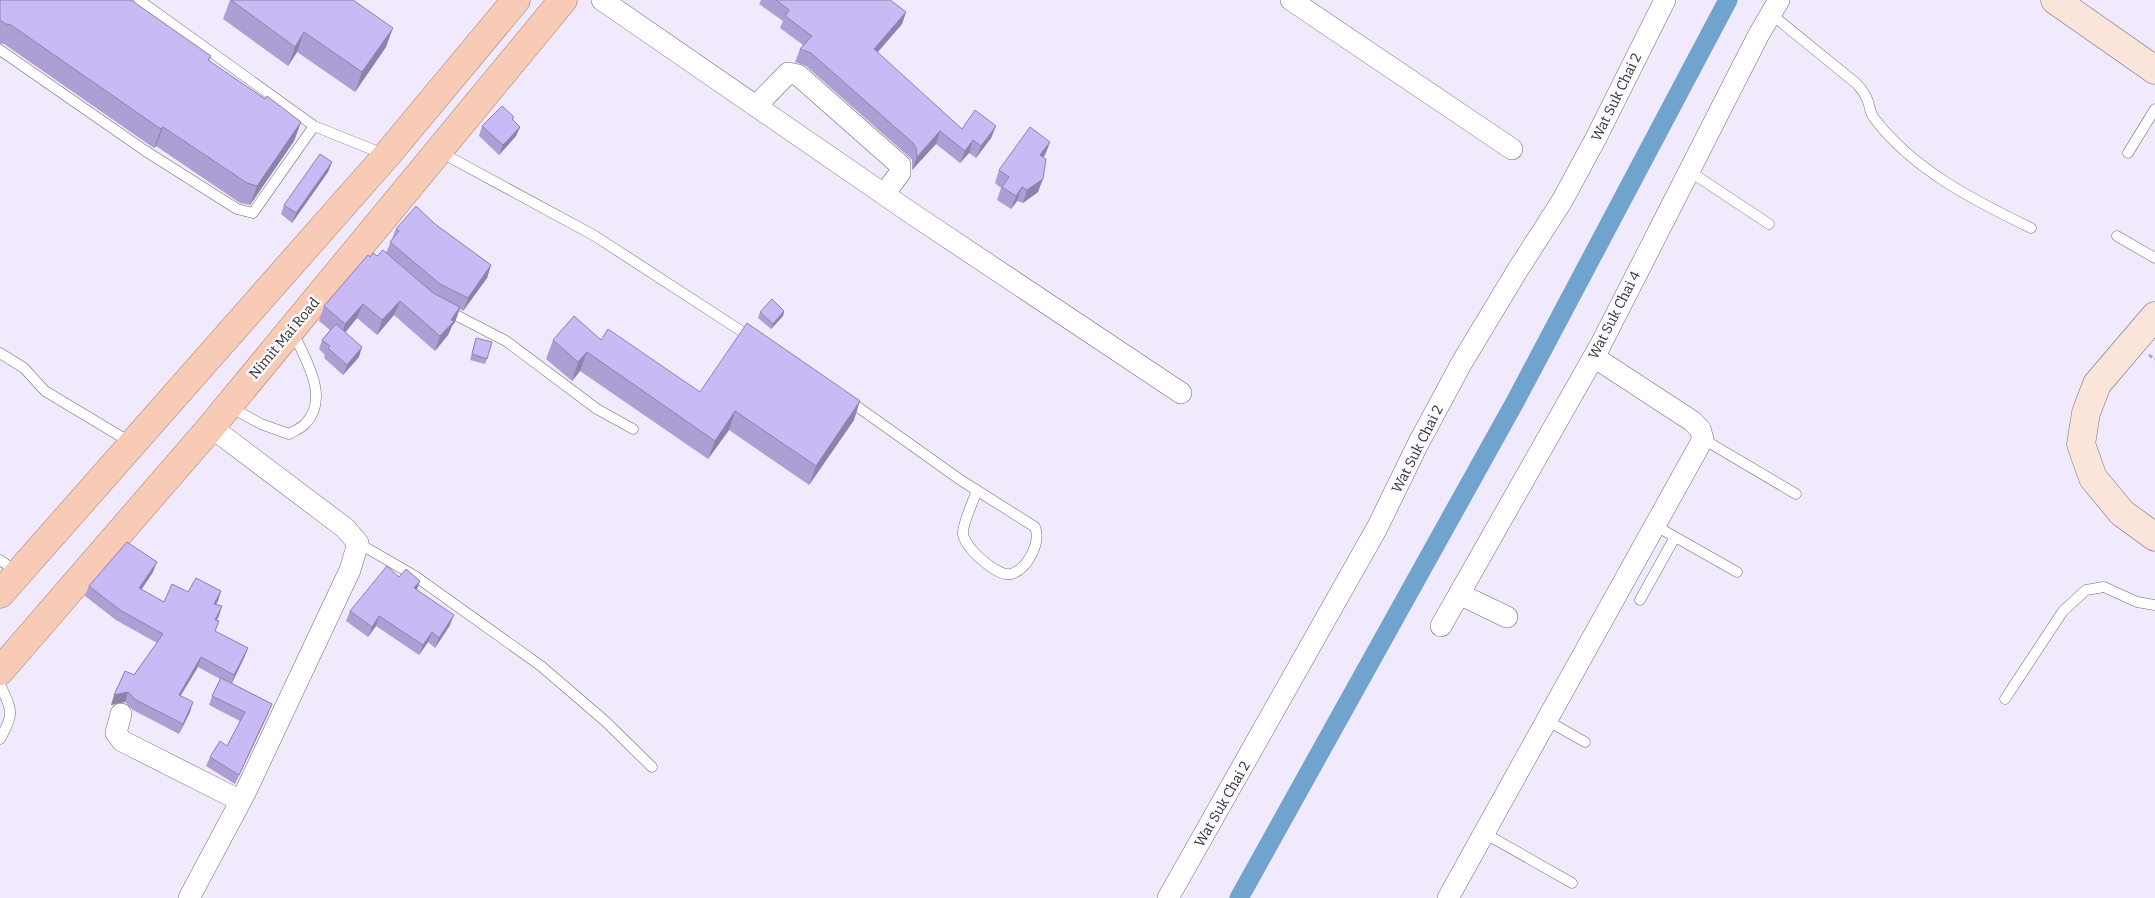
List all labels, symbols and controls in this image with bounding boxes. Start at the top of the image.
street label: Wat Suk Chai 2 [1588,50,1645,144]
street label: Wat Suk Chai 4 [1585,268,1644,362]
street label: Nimit Mai Road [246,294,323,382]
street label: Wat Suk Chai 2 [1388,403,1447,496]
street label: Wat Suk Chai 2 [1191,758,1254,850]

